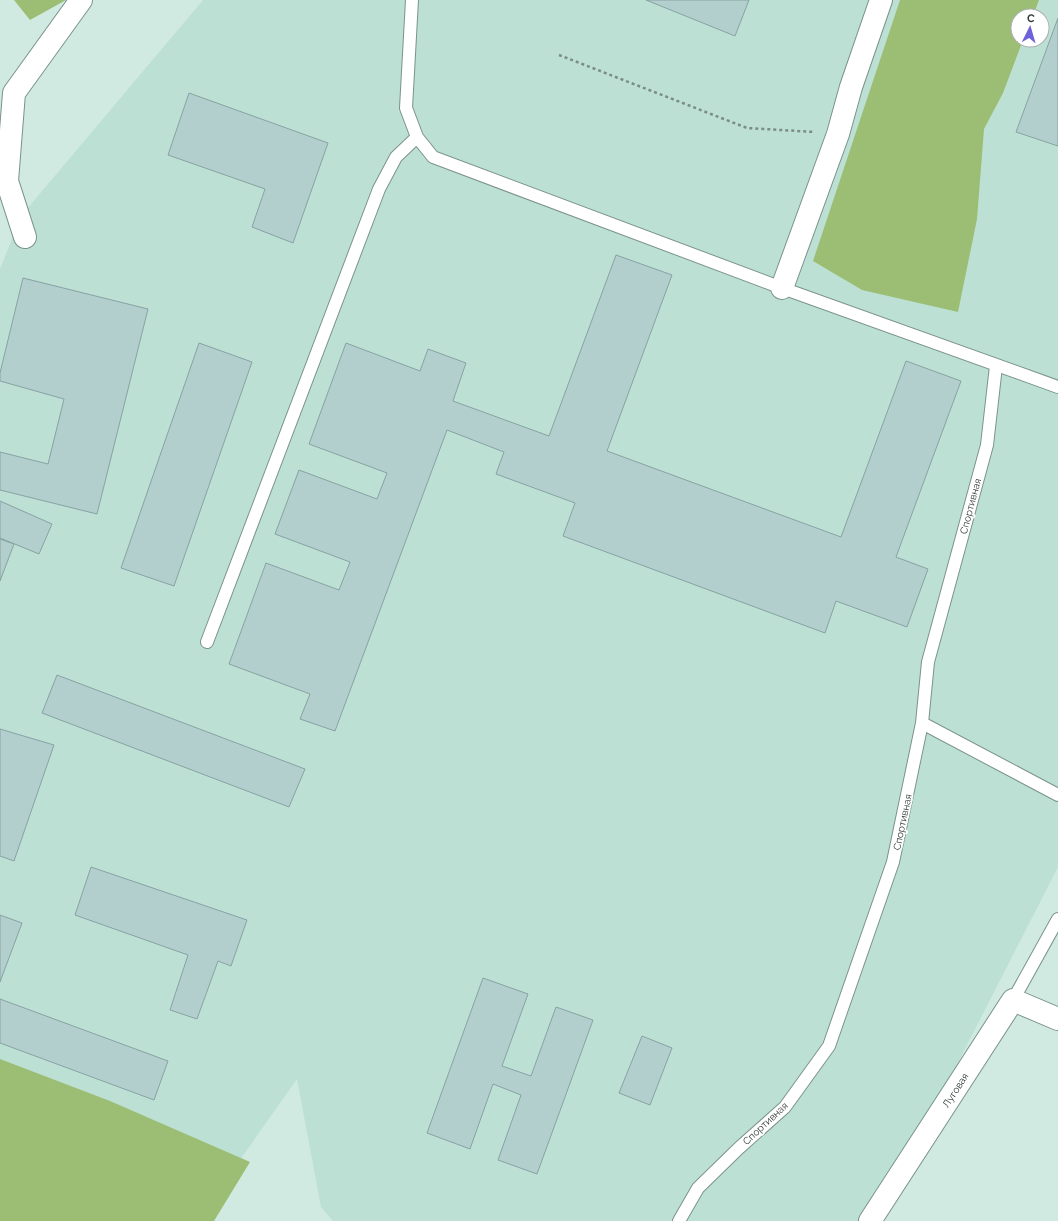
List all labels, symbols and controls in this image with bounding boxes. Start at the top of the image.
north arrow [1010,8,1050,48]
text: С [1027,12,1036,25]
street label: Спортивная [958,477,983,535]
street label: Спортивная [891,793,914,851]
street label: Луговая [940,1071,971,1109]
street label: Спортивная [741,1100,790,1147]

